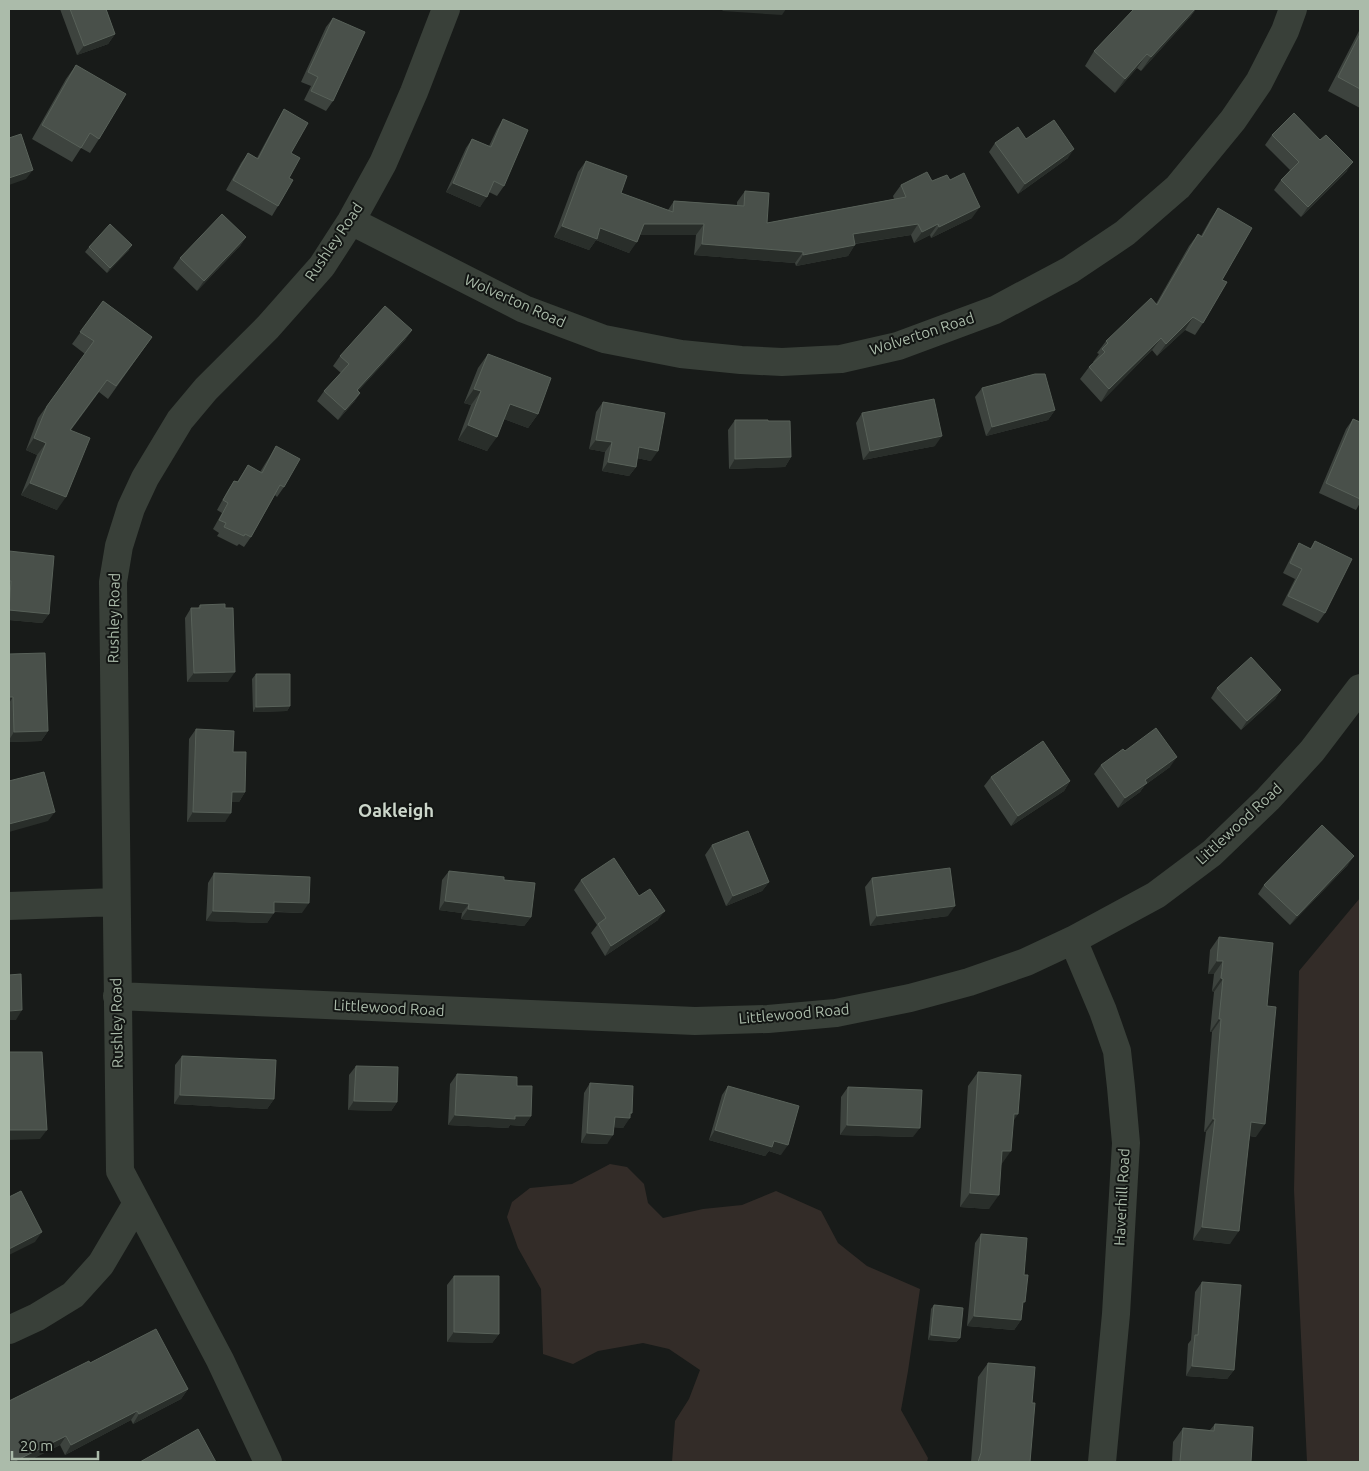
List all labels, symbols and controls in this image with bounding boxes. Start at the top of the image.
street label: Rushley Road [301,199,366,284]
street label: Wolverton Road [462,271,568,330]
street label: Wolverton Road [867,309,976,358]
street label: Rushley Road [104,573,123,663]
street label: Littlewood Road [1192,779,1285,868]
district label: Oakleigh [358,800,434,820]
street label: Rushley Road [107,978,126,1068]
street label: Littlewood Road [333,996,445,1019]
street label: Littlewood Road [738,1000,850,1027]
street label: Haverhill Road [1110,1148,1133,1246]
scale bar [12,1428,99,1460]
text: 20 m [20,1437,53,1454]

